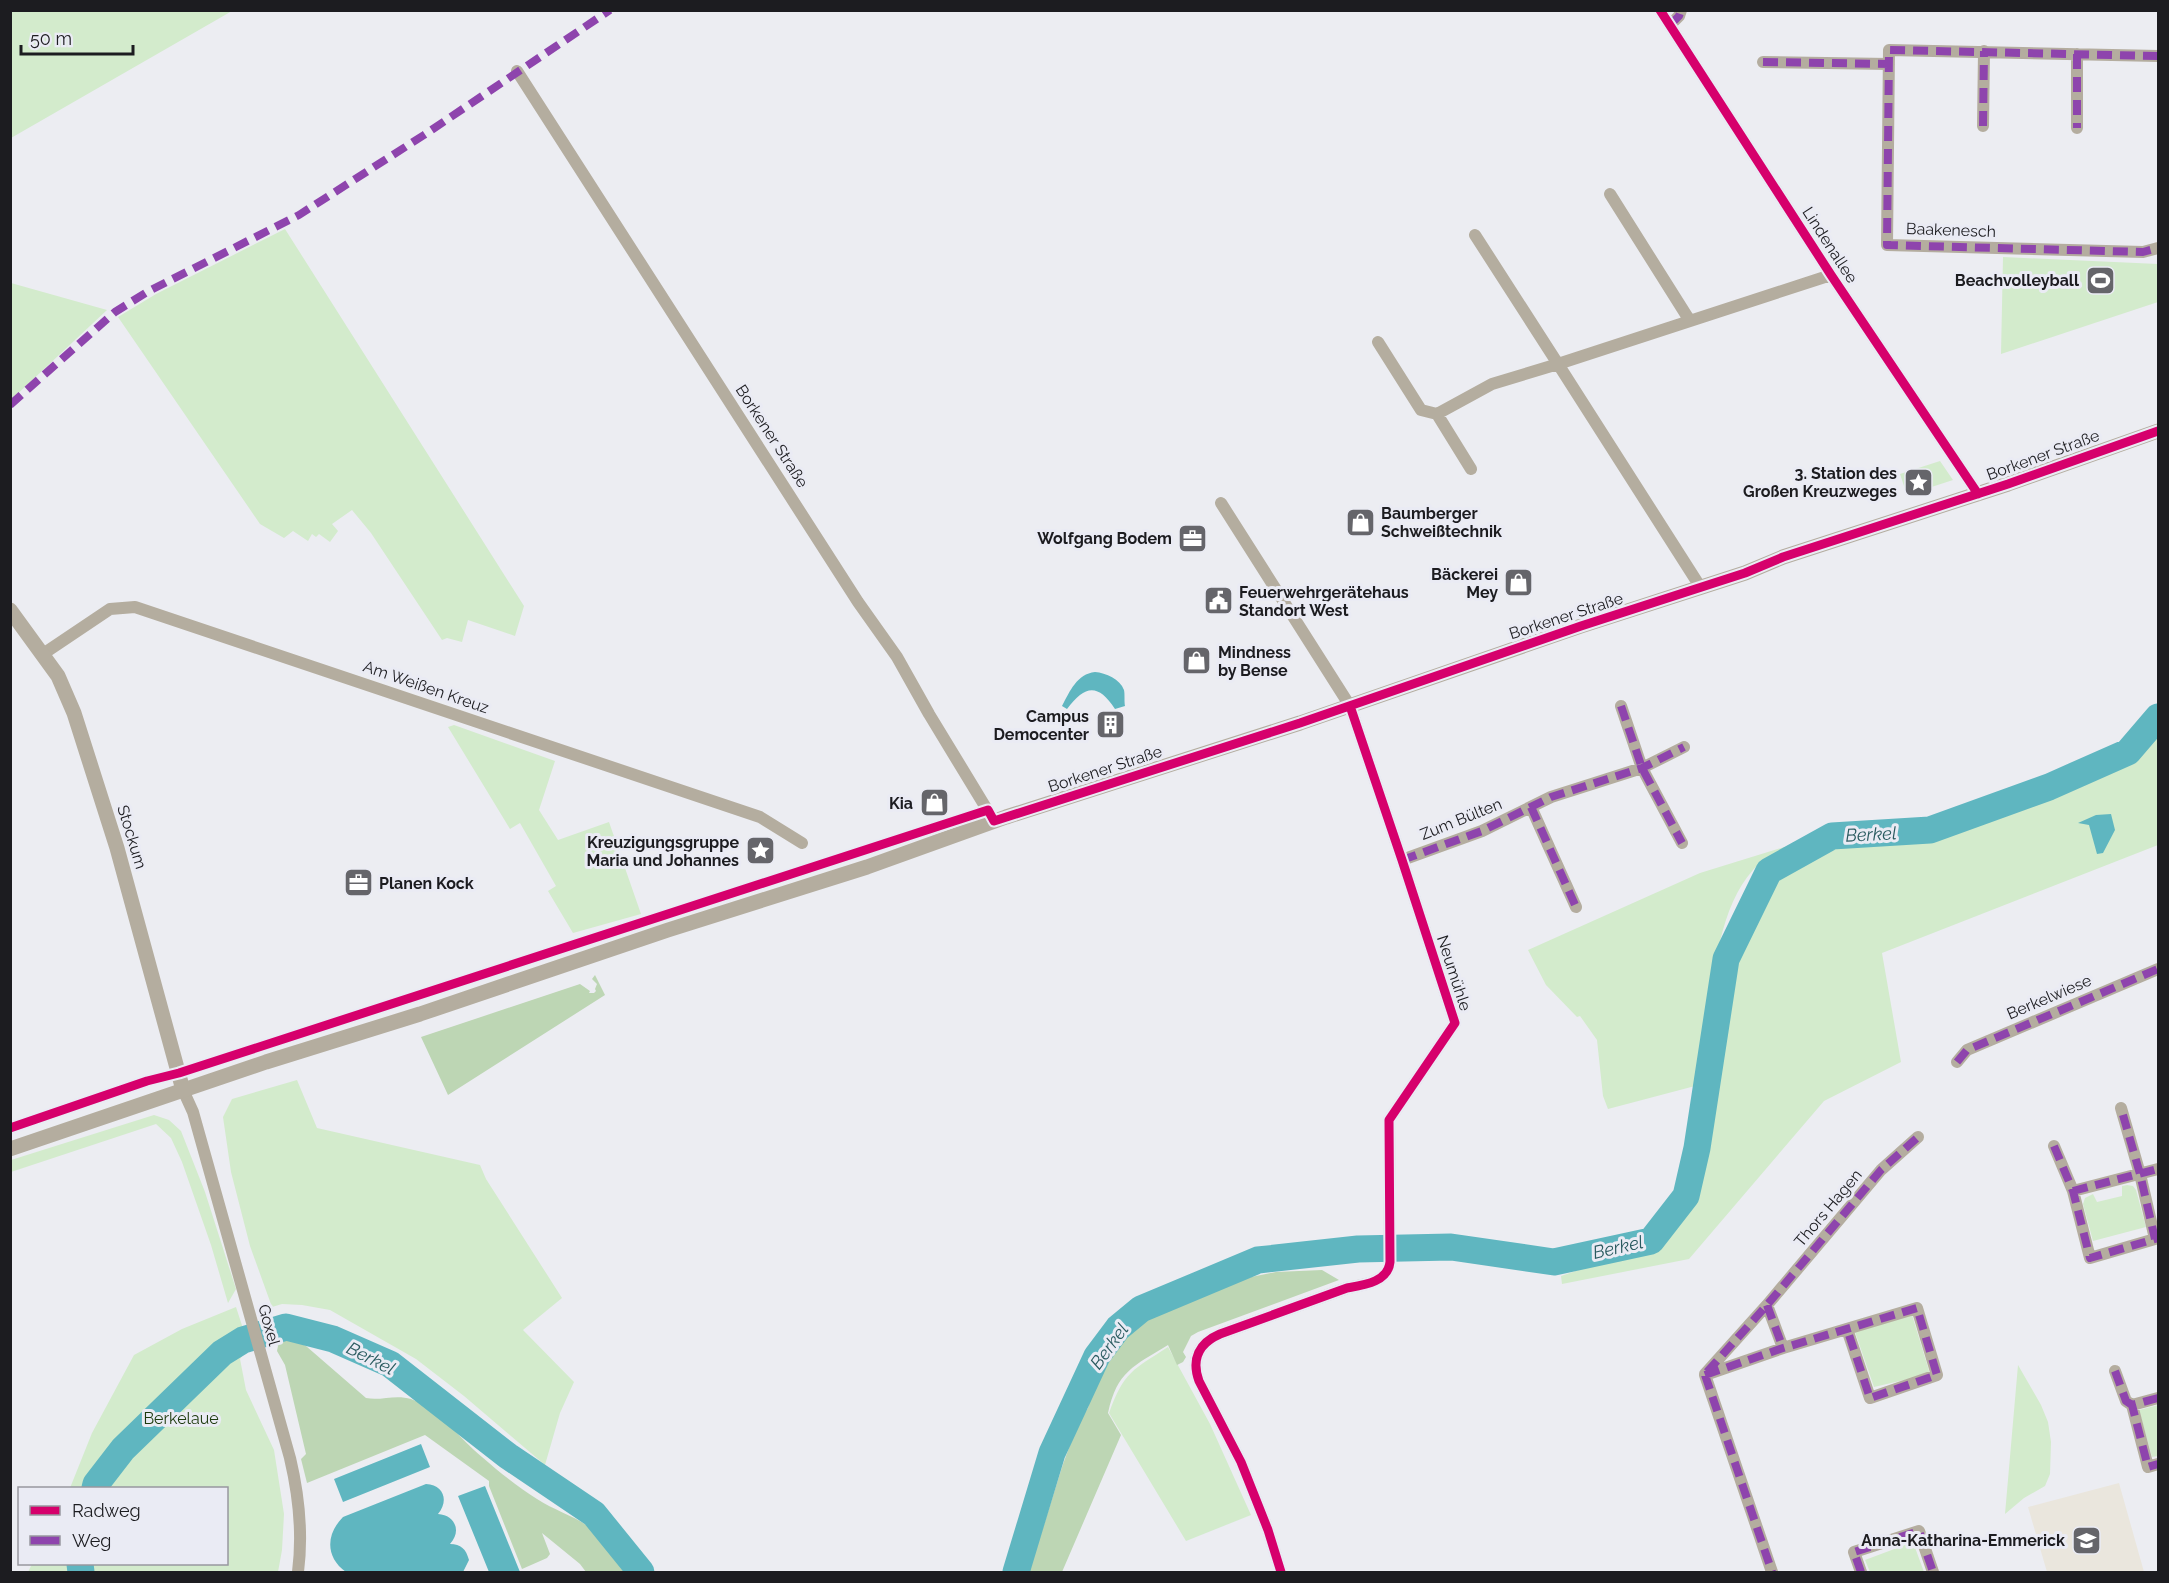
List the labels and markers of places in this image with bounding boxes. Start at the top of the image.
sports icon: Beachvolleyball [2084,264,2116,296]
place label: Beachvolleyball [1955,271,2080,290]
place label: 3. Station des Großen Kreuzweges [1743,464,1897,501]
place icon: 3. Station des Großen Kreuzweges [1902,466,1934,498]
place label: Baumberger Schweißtechnik [1381,504,1502,541]
shop icon: Baumberger Schweißtechnik [1344,506,1376,538]
office icon: Wolfgang Bodem [1177,522,1209,554]
place label: Wolfgang Bodem [1037,529,1172,548]
place label: Bäckerei Mey [1431,565,1498,602]
shop icon: Bäckerei Mey [1503,567,1535,599]
place label: Feuerwehrgerätehaus Standort West [1239,583,1409,620]
public building icon: Feuerwehrgerätehaus Standort West [1202,585,1234,617]
place label: Mindness by Bense [1218,643,1291,680]
shop icon: Mindness by Bense [1181,645,1213,677]
place label: Campus Democenter [993,707,1089,744]
building icon: Campus Democenter [1094,709,1126,741]
shop icon: Kia [918,787,950,819]
place label: Kia [889,794,913,813]
place label: Kreuzigungsgruppe Maria und Johannes [586,833,739,870]
place icon: Kreuzigungsgruppe Maria und Johannes [744,835,776,867]
office icon: Planen Kock [342,867,374,899]
place label: Planen Kock [379,874,474,893]
school or university icon: Anna-Katharina-Emmerick [2070,1524,2102,1556]
place label: Anna-Katharina-Emmerick [1861,1531,2065,1550]

